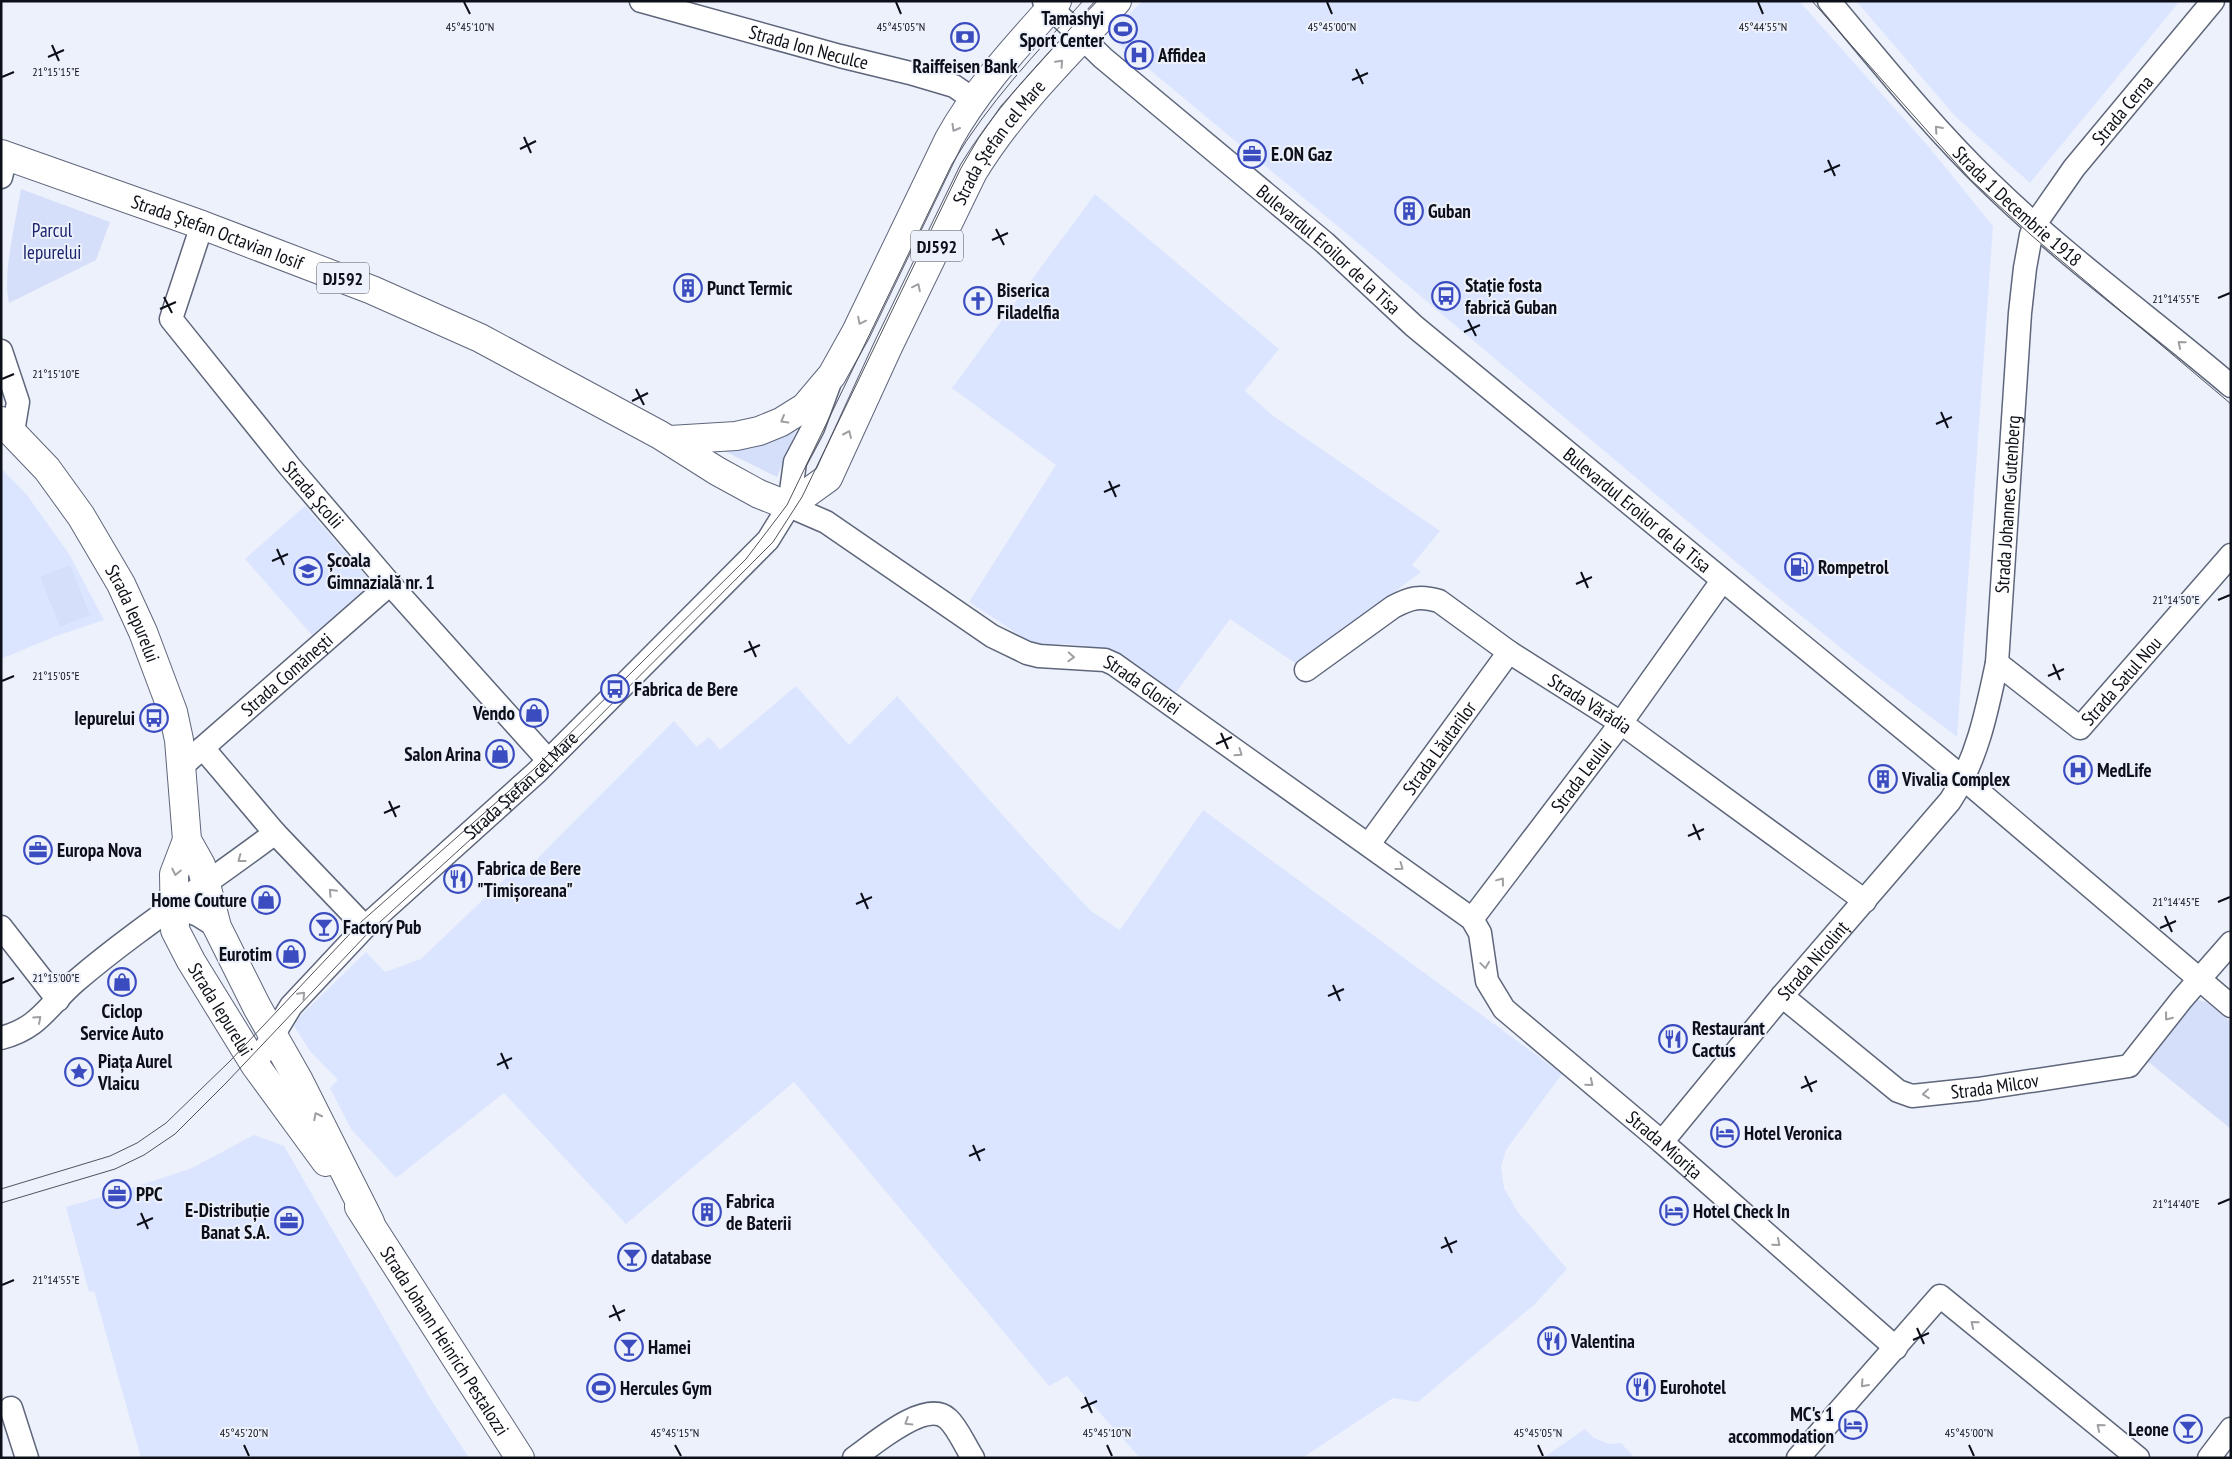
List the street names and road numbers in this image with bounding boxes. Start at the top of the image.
street label: Strada Ion Neculce [746,19,871,75]
street label: Strada Cerna [2086,70,2158,150]
street label: Strada Ștefan cel Mare [947,74,1050,209]
street label: Strada 1 Decembrie 1918 [1948,141,2087,271]
street label: Bulevardul Eroilor de la Tisa [1252,179,1406,319]
street label: Strada Ștefan Octavian Iosif [128,189,308,275]
road number: DJ592 [911,230,963,262]
road number: DJ592 [317,262,369,294]
street label: Strada Johannes Gutenberg [1990,415,2025,594]
street label: Bulevardul Eroilor de la Tisa [1559,442,1716,578]
street label: Strada Școlii [278,456,349,533]
street label: Strada Iepurelui [100,560,165,665]
street label: Strada Comănești [236,628,338,721]
street label: Strada Satul Nou [2076,631,2167,730]
street label: Strada Gloriei [1100,649,1186,720]
street label: Strada Vărădia [1544,668,1636,739]
street label: Strada Lăutarilor [1397,696,1482,799]
street label: Strada Ștefan cel Mare [459,726,583,844]
street label: Strada Leului [1545,734,1617,817]
street label: Strada Nicolinț [1772,915,1854,1005]
street label: Strada Iepurelui [183,958,258,1060]
street label: Strada Milcov [1949,1068,2041,1104]
street label: Strada Miorița [1622,1105,1707,1184]
street label: Strada Johann Heinrich Pestalozzi [375,1242,514,1440]

